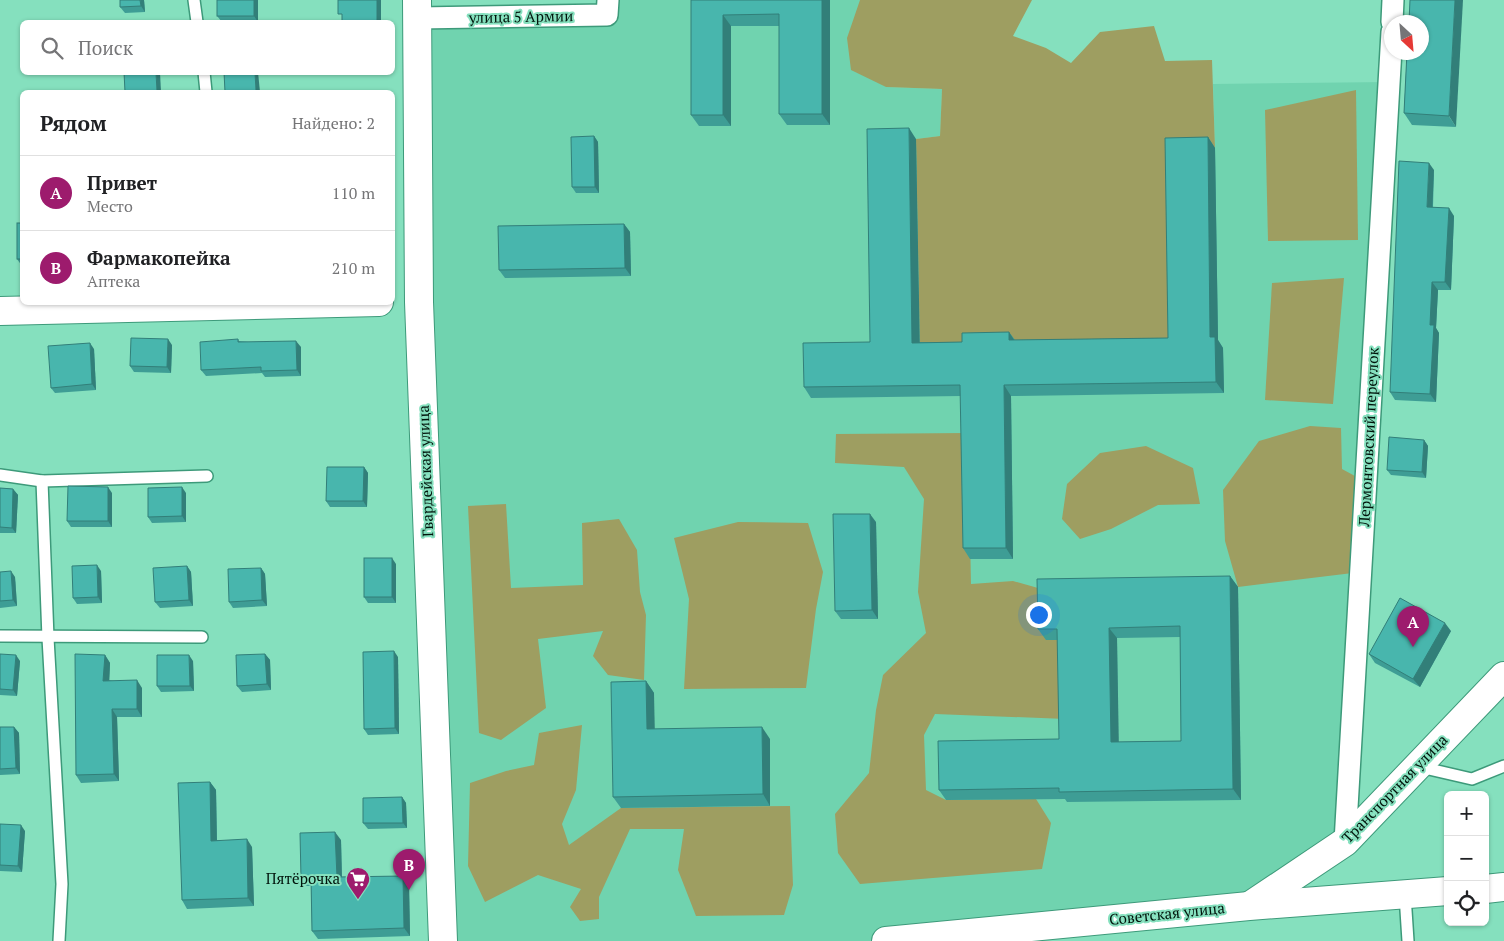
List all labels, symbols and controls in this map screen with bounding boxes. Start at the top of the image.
street label: улица 5 Армии [468,5,573,27]
north arrow [1384,15,1429,60]
search box [20,20,395,75]
icon: search [38,34,66,62]
text: Поиск [78,35,133,60]
text: Рядом [40,109,107,137]
text: Найдено: 2 [292,112,375,134]
text: Привет [87,170,157,195]
text: A [50,182,62,204]
text: 110 m [332,182,375,204]
text: Место [87,195,133,217]
text: Фармакопейка [87,245,231,270]
text: B [51,257,61,279]
text: 210 m [332,257,375,279]
text: Аптека [87,270,140,292]
street label: Лермонтовский переулок [1353,346,1383,528]
street label: Гвардейская улица [413,404,437,537]
your location [1026,602,1052,628]
pin: A [1397,606,1429,647]
street label: Транспортная улица [1337,729,1452,847]
map controls [1444,791,1489,926]
button: + [1444,791,1489,836]
button: − [1444,836,1489,881]
pin: B [393,849,425,890]
supermarket icon: Пятёрочка [345,866,371,900]
place label: Пятёрочка [266,868,340,888]
button: locate [1444,881,1489,926]
street label: Советская улица [1108,897,1226,929]

